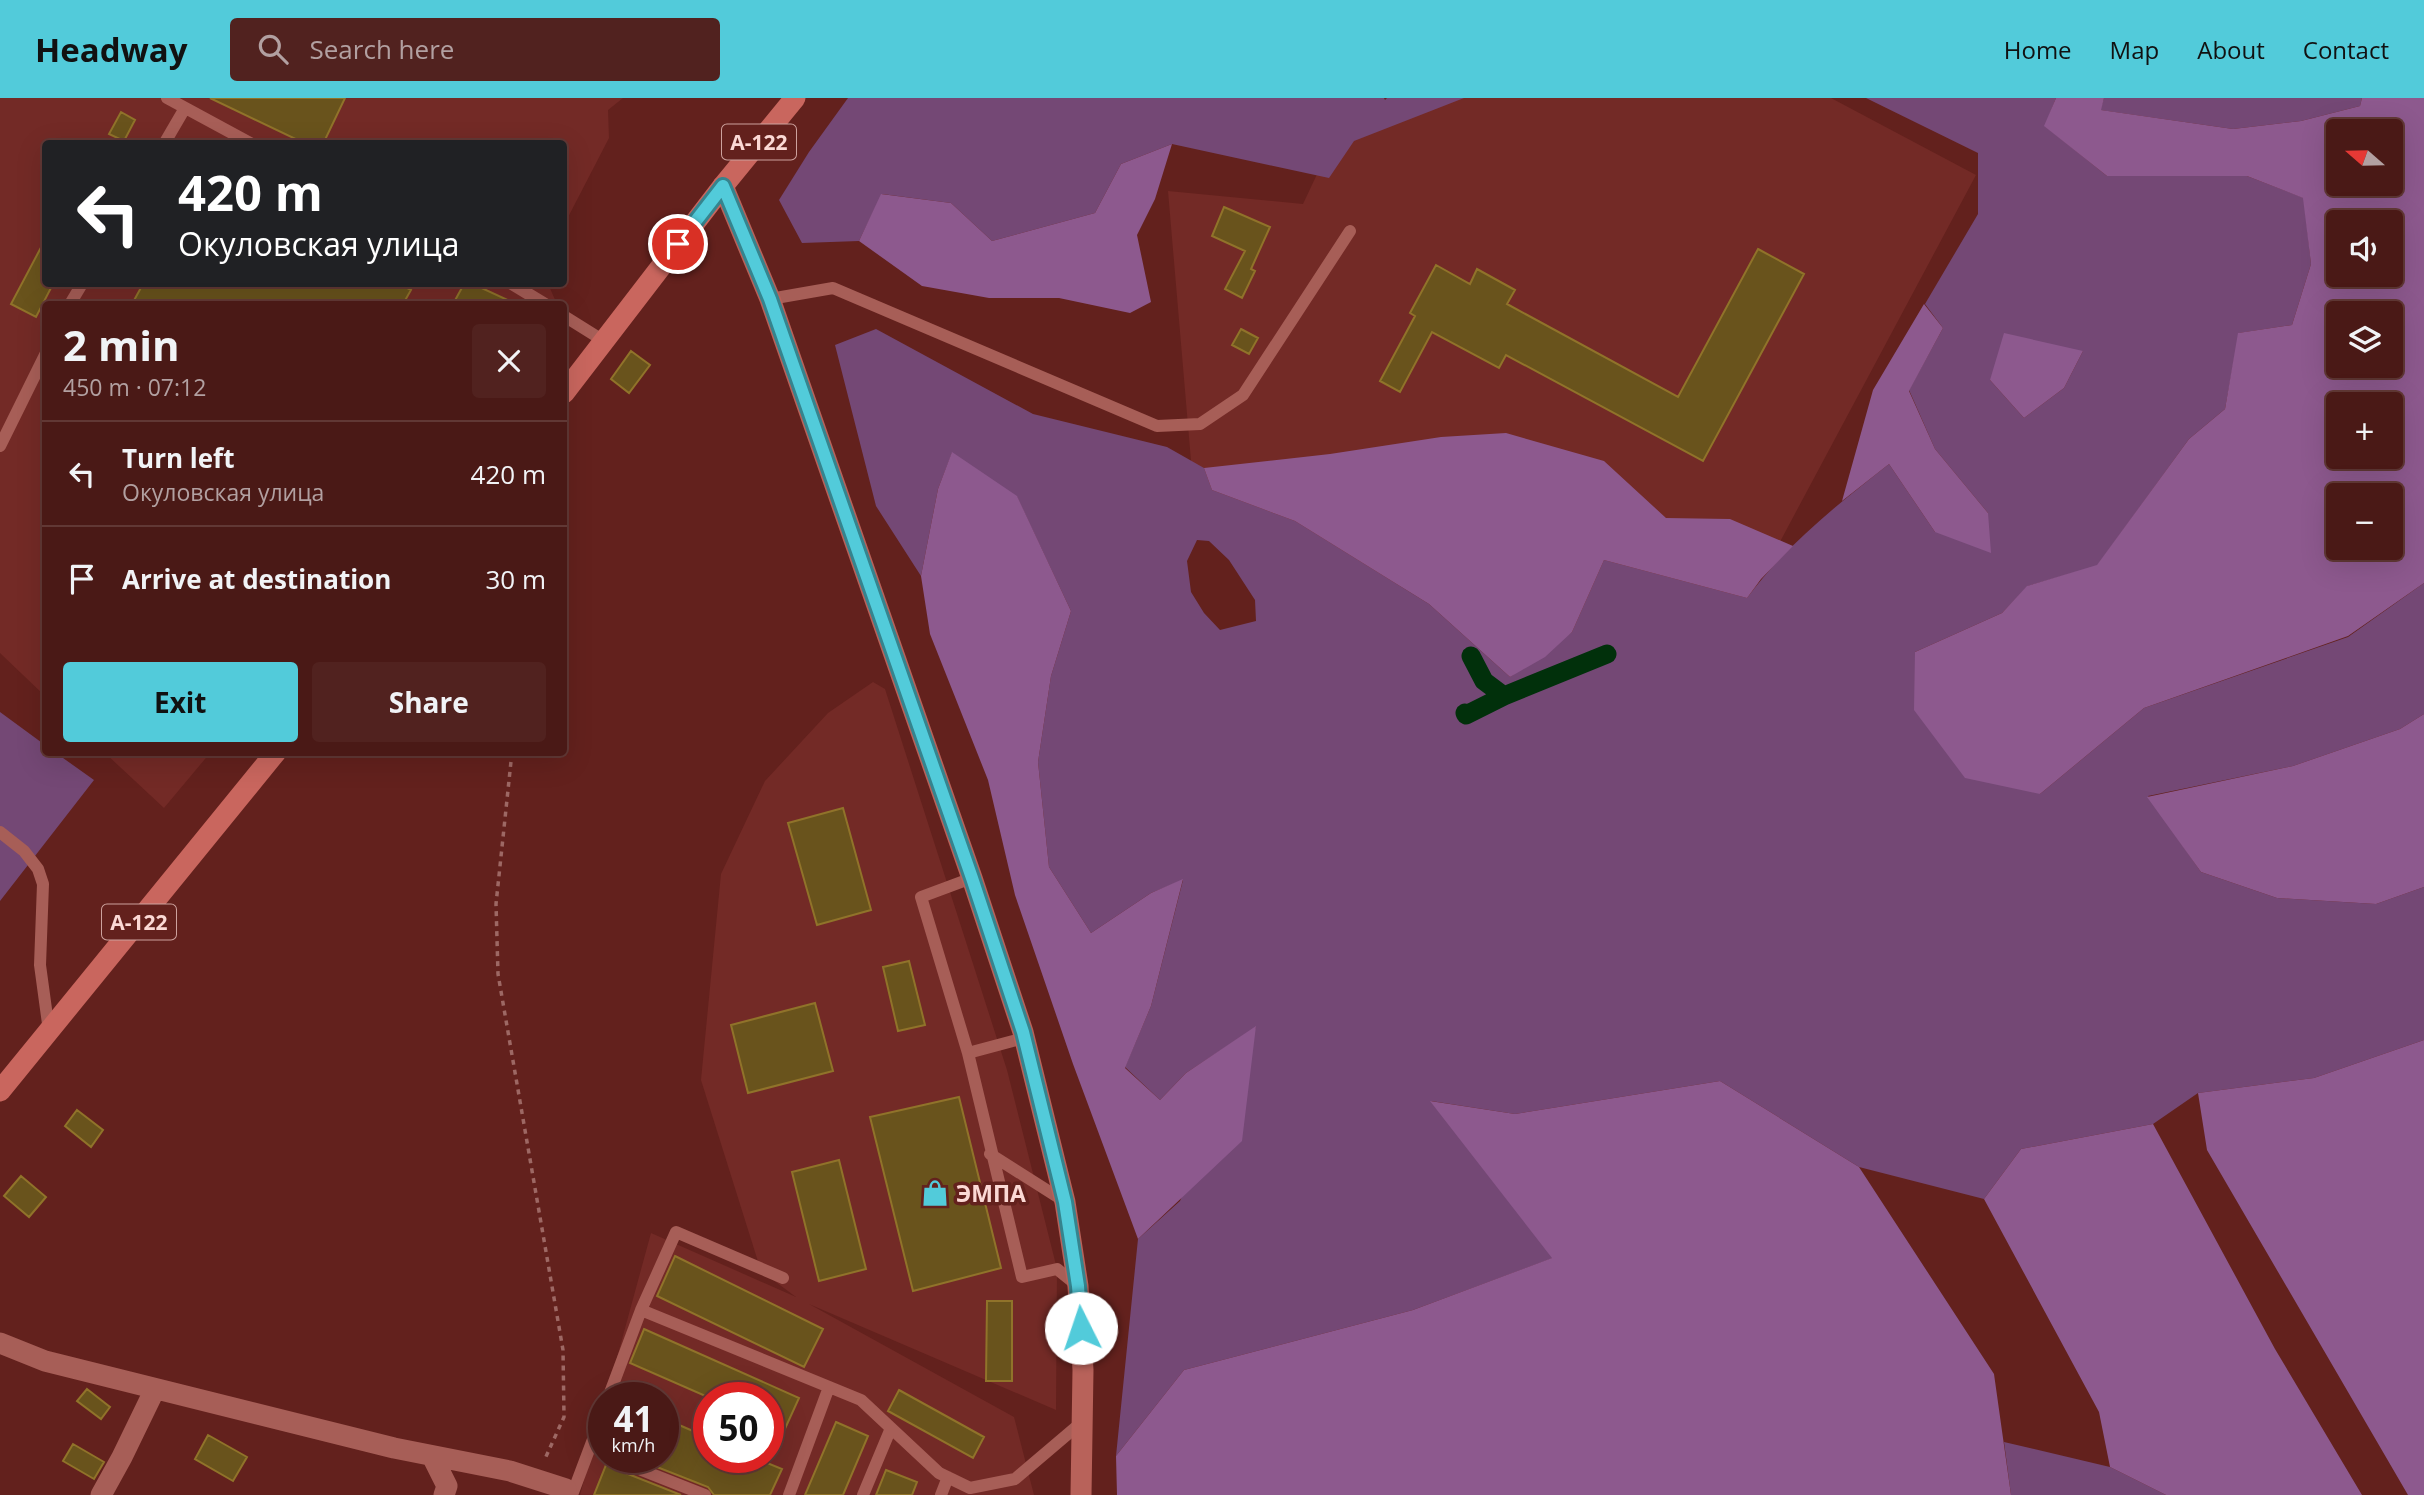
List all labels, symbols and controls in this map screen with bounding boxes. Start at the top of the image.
search box [230,18,720,81]
text: Headway [35,27,188,72]
icon: search [254,30,292,68]
text: Search here [310,31,454,67]
text: Home [2004,33,2072,66]
text: Map [2110,33,2159,66]
text: About [2197,33,2265,66]
text: Contact [2303,33,2389,66]
north arrow [2326,119,2403,196]
map controls [2326,119,2403,560]
road number: А-122 [722,124,796,159]
text: 420 m [178,159,323,225]
icon: left [63,168,154,259]
button: sound [2326,210,2403,287]
pin [648,214,708,274]
text: Окуловская улица [178,222,460,265]
icon: arrive [659,225,697,263]
button: layers [2326,301,2403,378]
text: 2 min [63,316,180,373]
button: close [472,324,546,398]
text: 450 m · 07:12 [63,371,206,403]
button: + [2326,392,2403,469]
text: Turn left [122,440,234,476]
icon: left [63,455,101,493]
text: 420 m [471,456,546,492]
text: Окуловская улица [122,476,324,508]
button: − [2326,483,2403,560]
icon: arrive [63,560,101,598]
text: Arrive at destination [122,561,391,597]
text: 30 m [485,561,546,597]
button: Exit [63,662,298,742]
button: Share [312,662,546,742]
road number: А-122 [102,904,176,940]
place label: ЭМПА [956,1177,1026,1209]
shop icon: ЭМПА [920,1178,950,1208]
position arrow [1044,1291,1118,1365]
speed limit sign: 50 [693,1382,784,1473]
text: 41 [613,1395,654,1442]
text: km/h [612,1433,655,1457]

